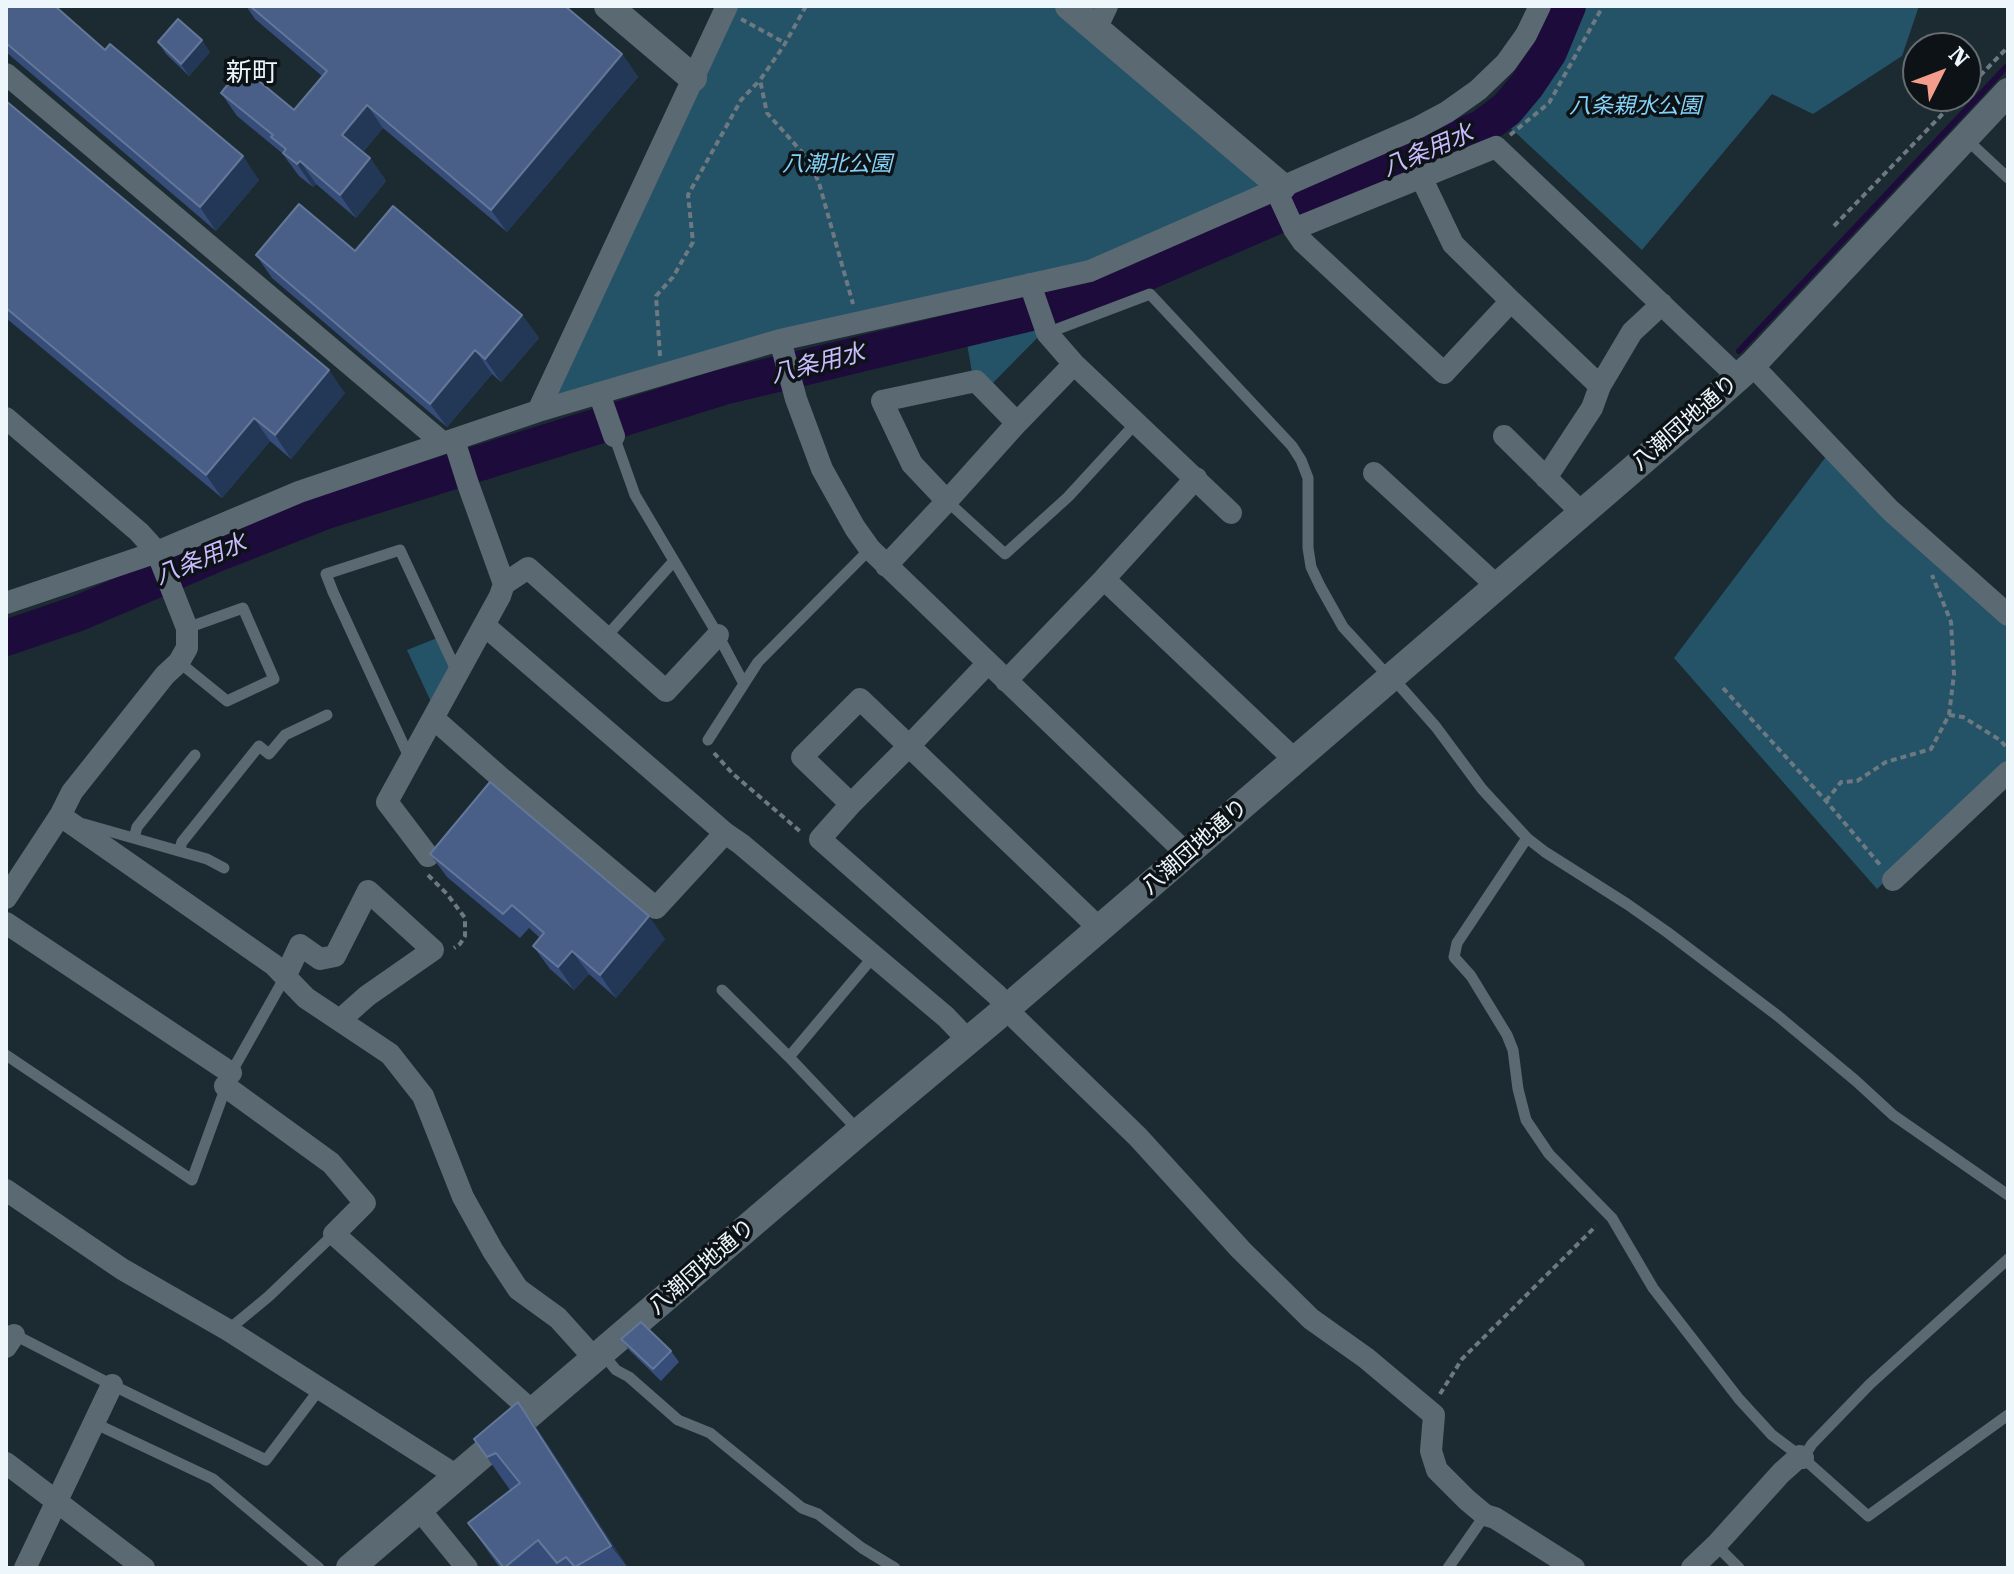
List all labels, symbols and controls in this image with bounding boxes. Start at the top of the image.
north arrow [1902,32,1982,112]
text: N [1944,42,1974,72]
district label: 新町 [226,57,278,89]
park label: 八条親水公園 [1569,94,1701,120]
water label: 八条用水 [1378,119,1478,183]
park label: 八潮北公園 [782,152,892,178]
water label: 八条用水 [768,338,868,390]
street label: 八潮団地通り [1627,370,1743,476]
water label: 八条用水 [151,529,251,591]
street label: 八潮団地通り [1137,794,1253,900]
street label: 八潮団地通り [644,1214,760,1320]

